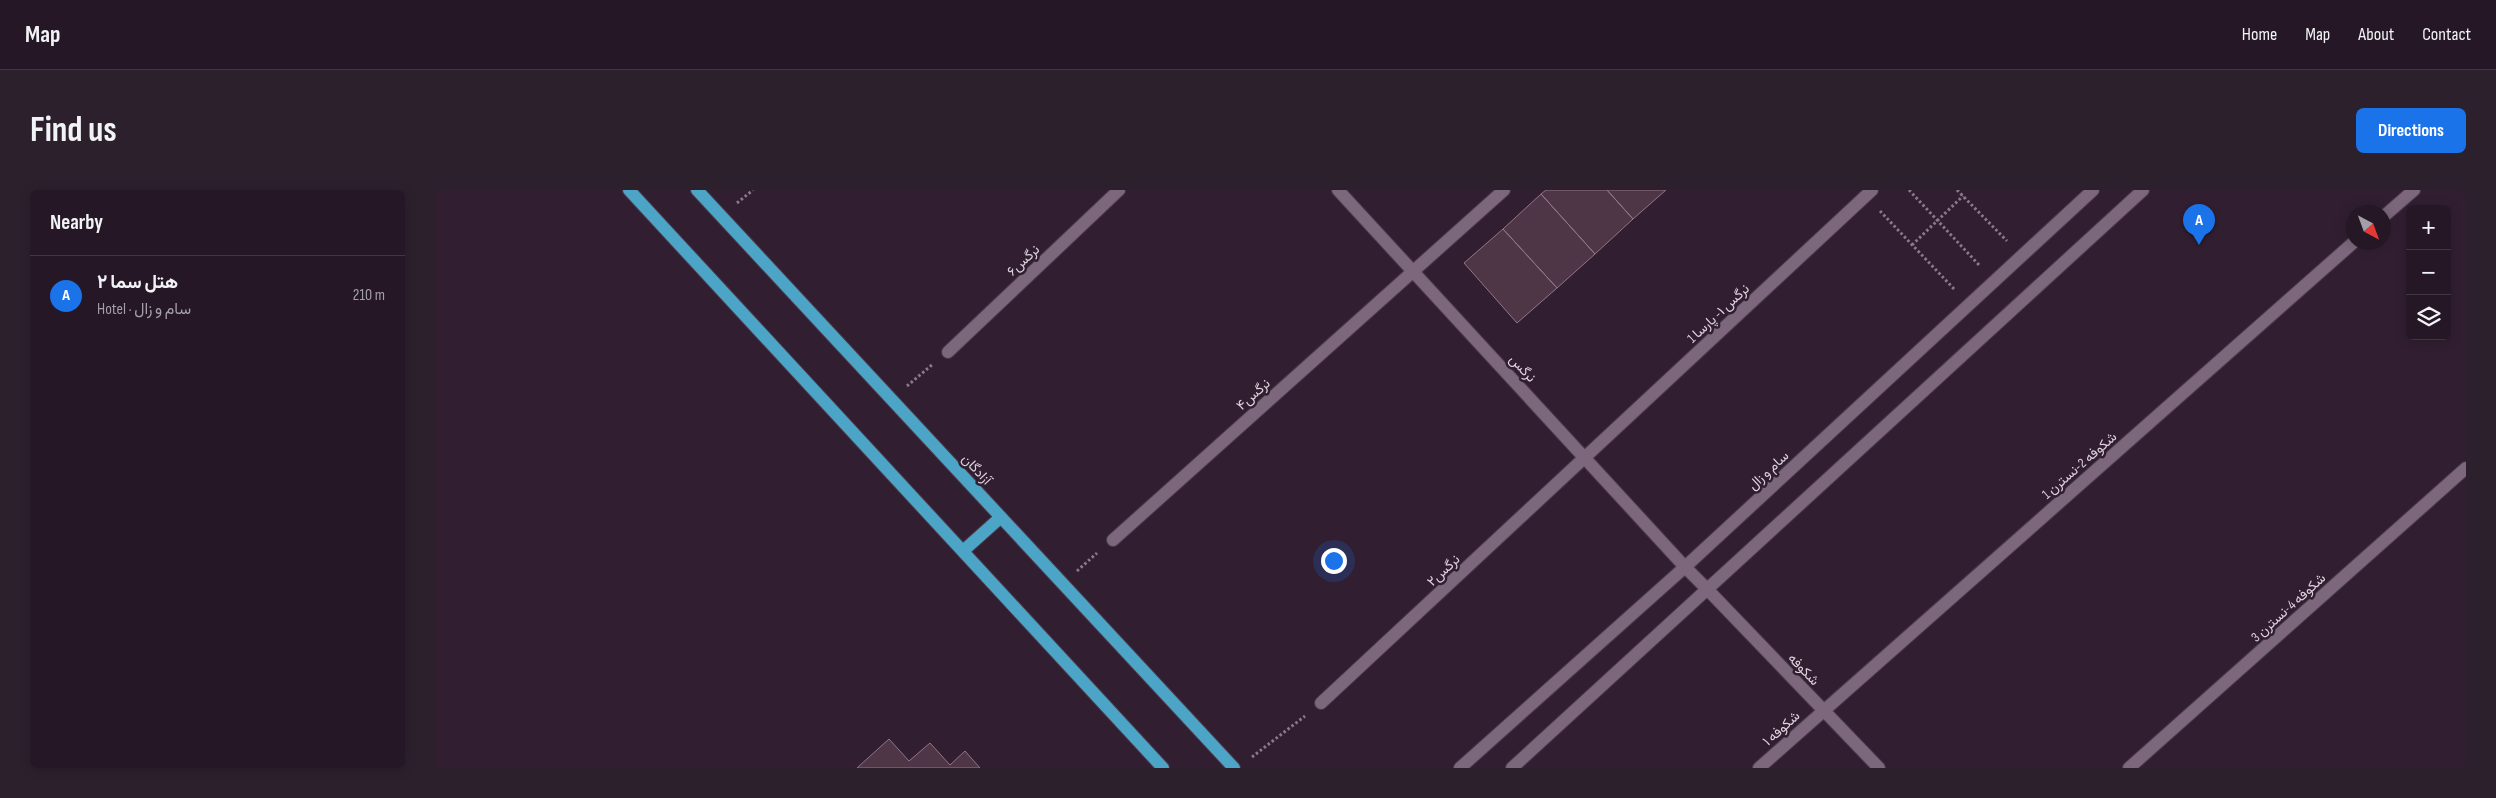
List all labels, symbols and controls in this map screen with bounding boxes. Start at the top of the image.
text: Map [25,20,60,49]
text: Home [2242,24,2277,45]
text: Map [2305,24,2330,45]
text: About [2358,24,2394,45]
text: Contact [2422,24,2471,45]
button: Directions [2356,108,2466,153]
text: Find us [30,109,117,152]
pin: A [2183,204,2215,245]
north arrow [2346,205,2391,250]
map controls [2406,205,2451,340]
button: + [2406,205,2451,250]
text: Nearby [50,210,103,235]
street label: نرگس۶ [1003,241,1043,280]
button: − [2406,250,2451,295]
text: هتل سما ۲ [97,271,178,294]
street label: نرگس ۱- پارسا 1 [1684,280,1754,347]
text: A [62,286,70,305]
text: 210 m [353,286,385,305]
button: layers [2406,295,2451,340]
text: Hotel · سام و زال [97,300,191,319]
street label: نرگس [1506,351,1540,386]
street label: نرگس۴ [1233,375,1274,414]
street label: شکوفه 2-نسترن 1 [2038,428,2120,503]
street label: سام و زال [1744,447,1793,494]
street label: آزادگان [958,450,996,490]
your location [1321,548,1347,574]
street label: نرگس۲ [1423,551,1463,590]
street label: شکوفه 4-نسترن 3 [2247,569,2329,645]
street label: شکوفه [1784,650,1823,689]
street label: شکوفه ۱ [1759,707,1804,750]

